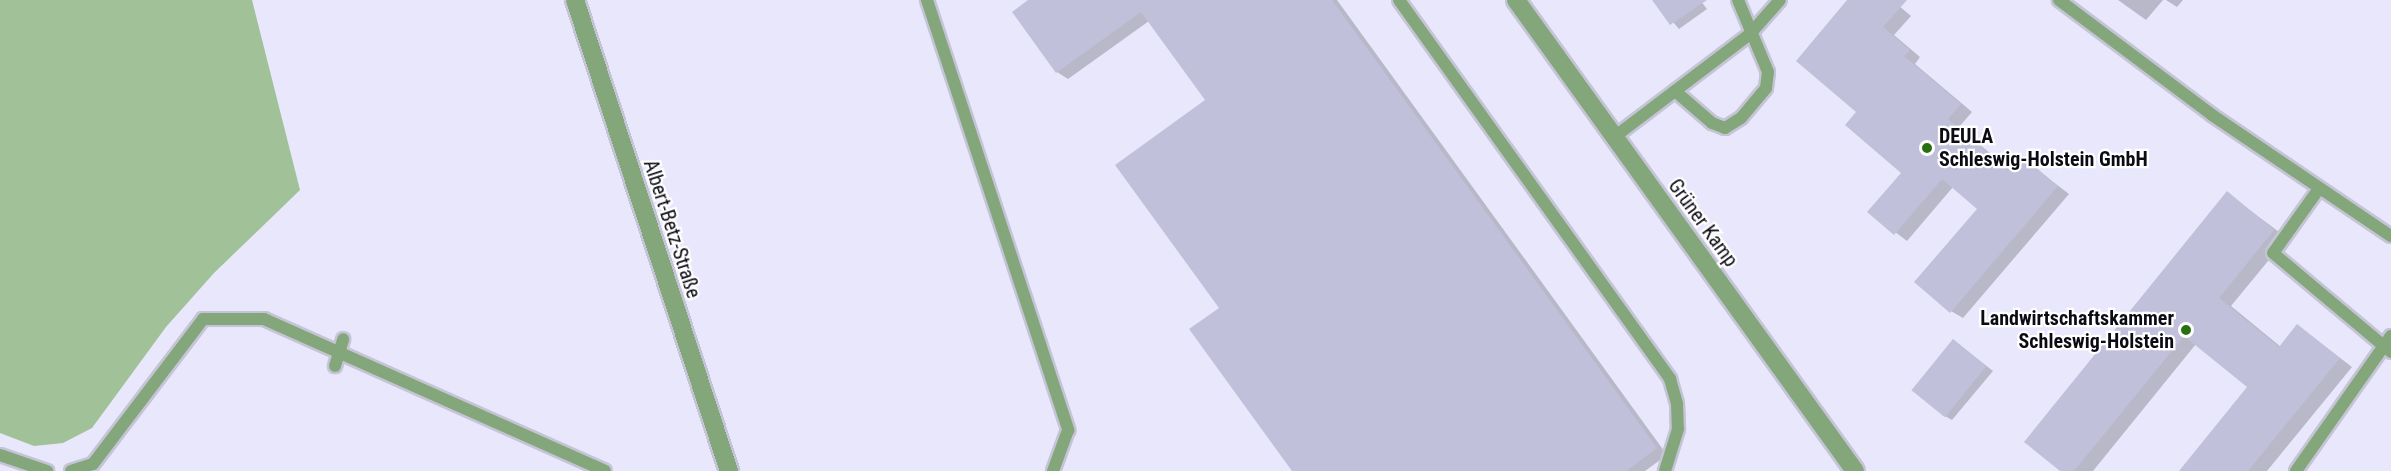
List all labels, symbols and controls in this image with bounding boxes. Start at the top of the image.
place label: DEULA Schleswig-Holstein GmbH [1939,124,2148,171]
marker: DEULA Schleswig-Holstein GmbH [1920,141,1934,155]
street label: Albert-Betz-Straße [638,157,706,301]
street label: Grüner Kamp [1663,174,1743,272]
place label: Landwirtschaftskammer Schleswig-Holstein [1980,306,2174,353]
marker: Landwirtschaftskammer Schleswig-Holstein [2179,323,2193,337]

